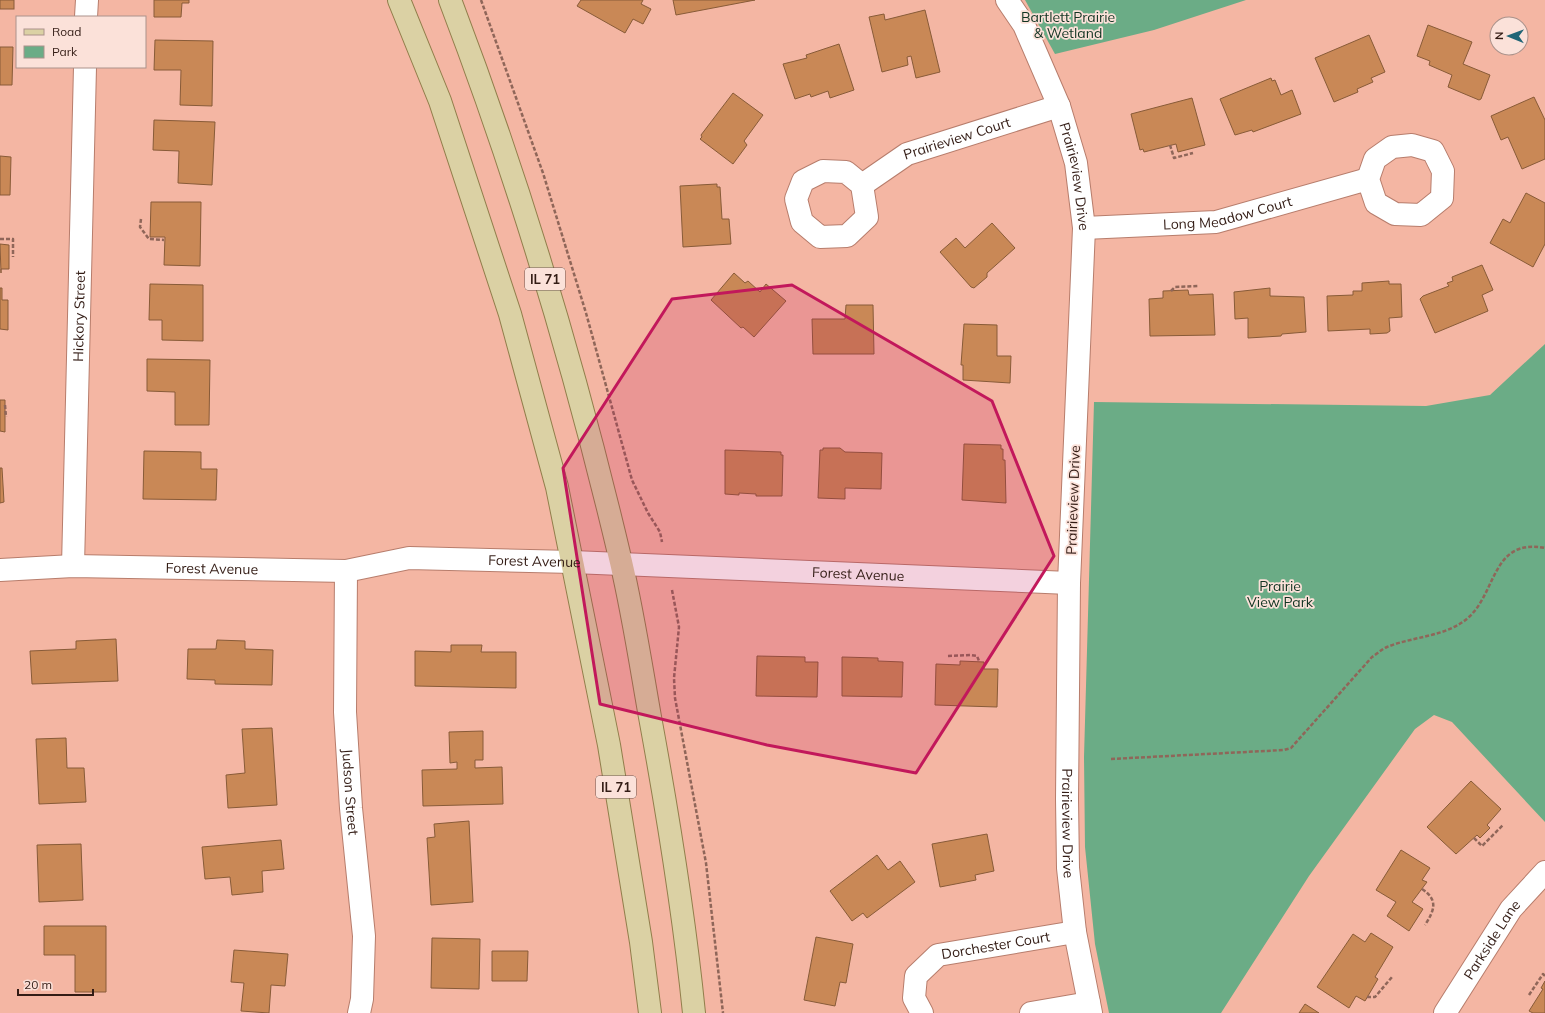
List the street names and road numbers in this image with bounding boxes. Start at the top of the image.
street label: Prairieview Court [901,113,1013,164]
street label: Prairieview Drive [1055,120,1093,232]
street label: Long Meadow Court [1163,192,1294,233]
road number: IL 71 [525,268,565,290]
street label: Hickory Street [69,270,89,362]
street label: Prairieview Drive [1062,445,1084,555]
street label: Forest Avenue [488,551,581,571]
street label: Forest Avenue [165,559,258,578]
street label: Forest Avenue [812,563,905,585]
street label: Judson Street [338,748,363,836]
street label: Prairieview Drive [1058,768,1078,879]
road number: IL 71 [596,776,636,798]
street label: Parkside Lane [1460,896,1524,983]
street label: Dorchester Court [940,927,1051,963]

